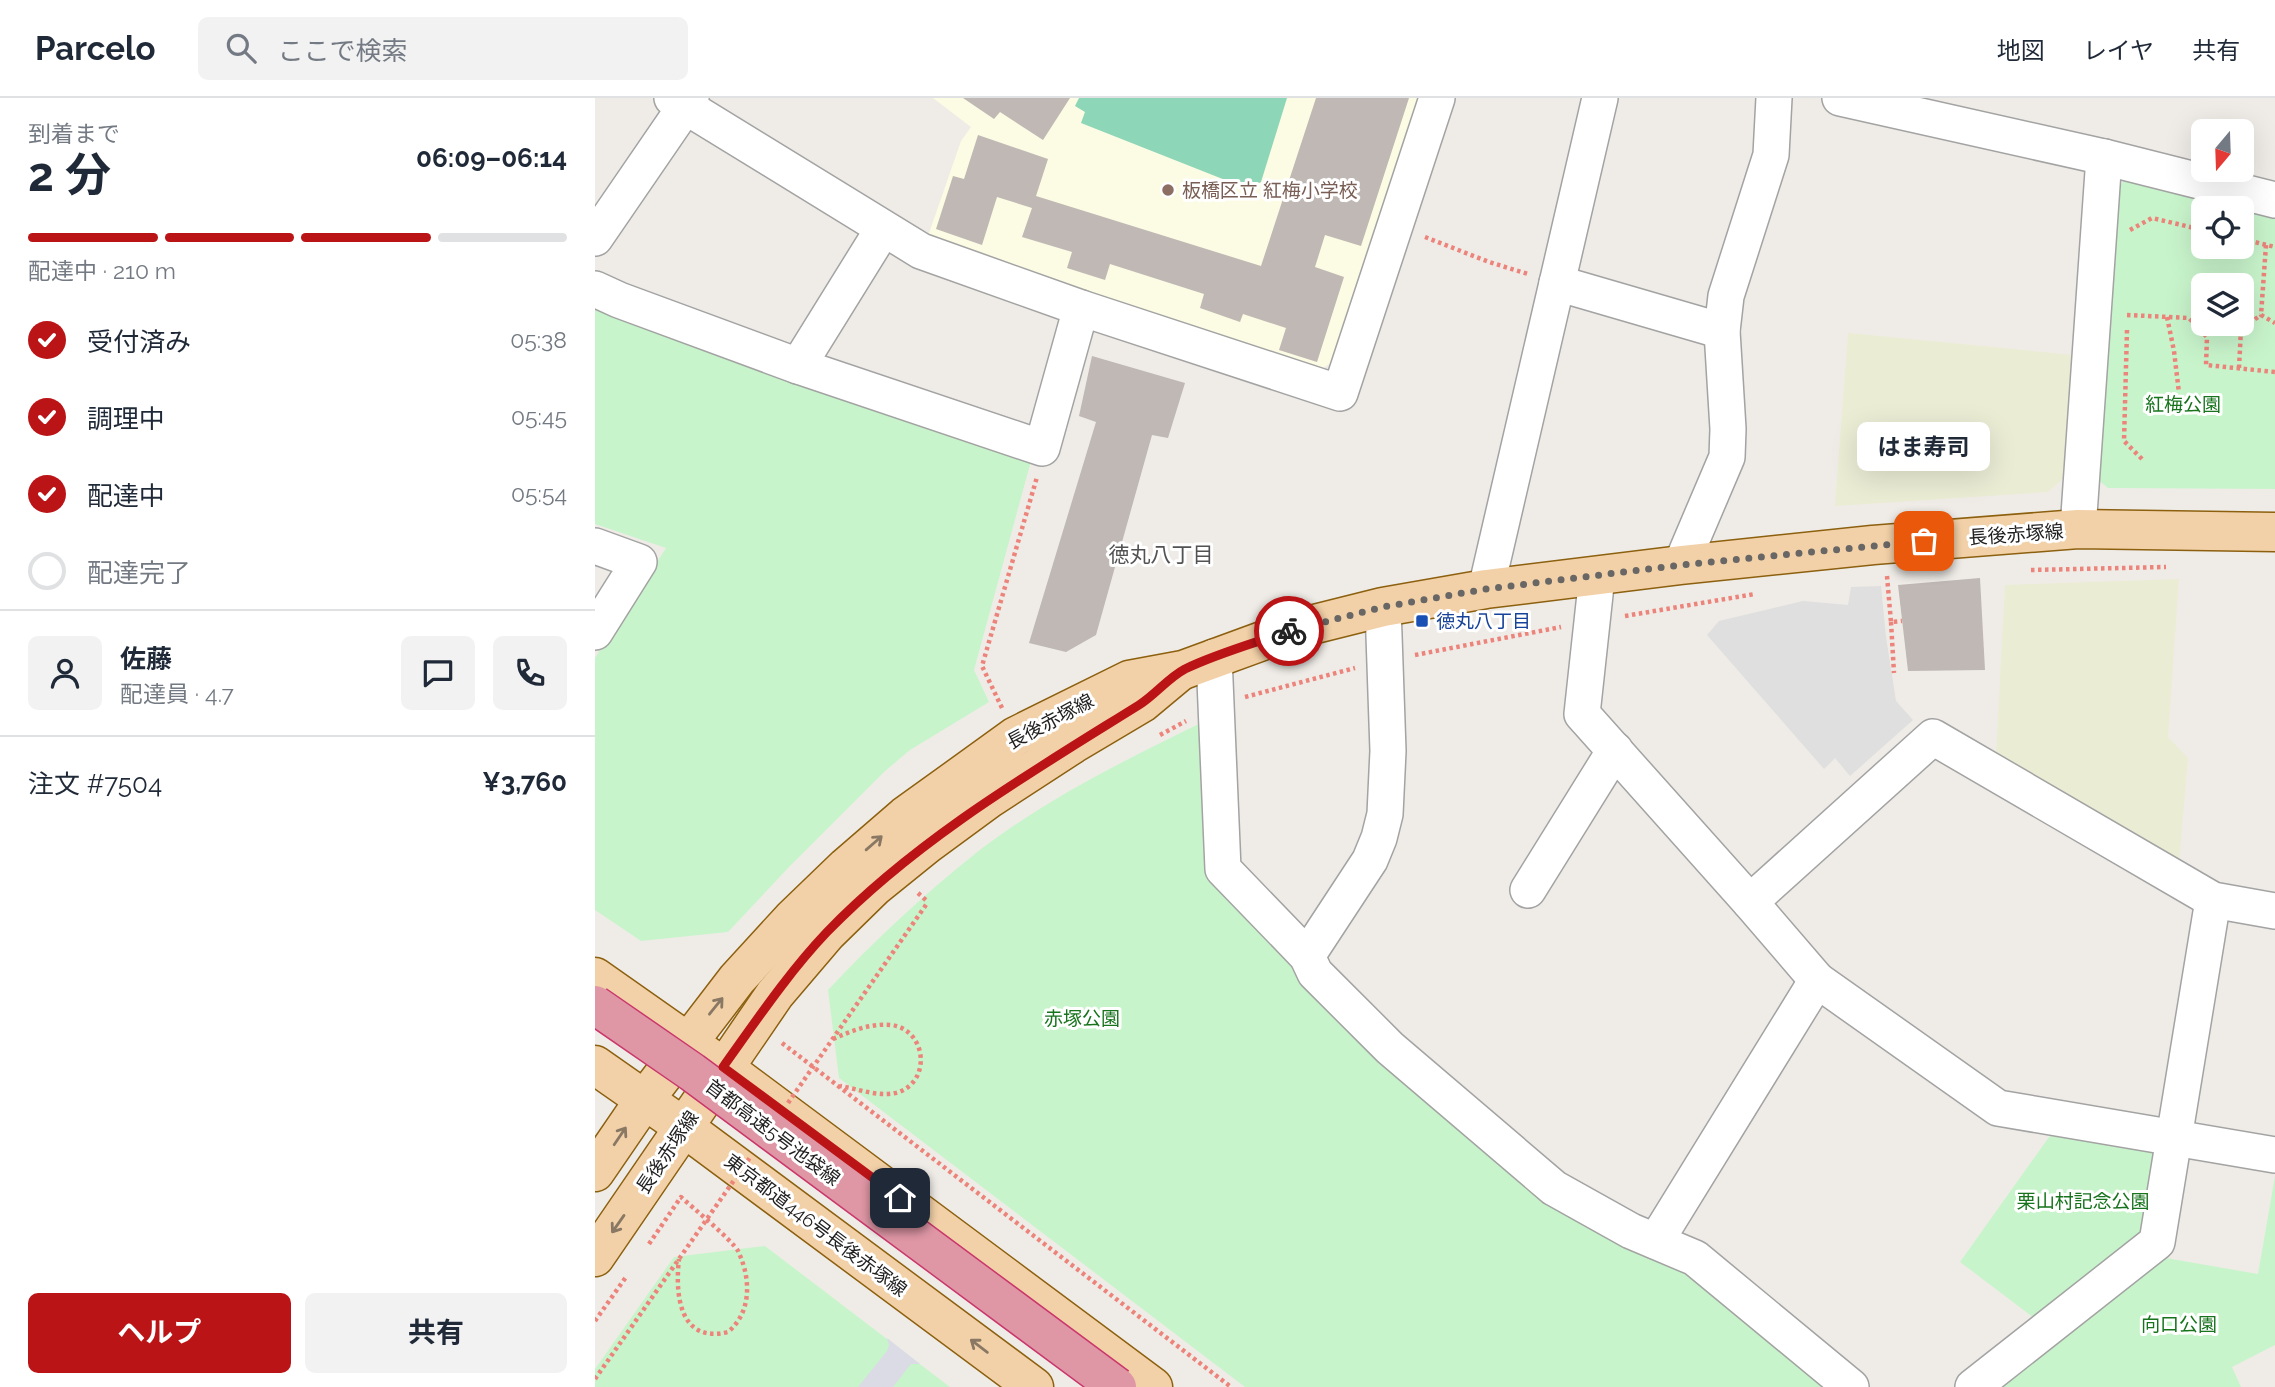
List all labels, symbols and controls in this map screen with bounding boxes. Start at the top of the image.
search box [198,17,688,80]
text: Parcelo [35,29,156,68]
icon: search [222,29,260,67]
text: ここで検索 [278,36,408,66]
text: 地図 [1997,36,2045,65]
text: レイヤ [2083,36,2154,65]
text: 共有 [2192,36,2240,65]
north arrow [2191,119,2254,182]
map controls [2191,119,2254,336]
text: 到着まで [28,120,120,147]
text: 06:09–06:14 [416,143,567,173]
text: 2 分 [28,148,111,202]
place label: 板橋区立 紅梅小学校 [1182,179,1358,201]
marker: 板橋区立 紅梅小学校 [1160,182,1176,198]
button: locate [2191,196,2254,259]
text: 配達中 · 210 m [28,257,176,284]
button: layers [2191,273,2254,336]
icon: check [28,321,66,359]
text: 05:38 [510,326,567,353]
text: 受付済み [87,327,191,357]
park label: 紅梅公園 [2145,393,2221,415]
icon: check [28,398,66,436]
text: 05:45 [511,403,567,430]
text: 調理中 [87,404,165,434]
callout: はま寿司 [1857,422,1991,471]
text: はま寿司 [1878,433,1970,460]
icon: check [28,475,66,513]
text: 05:54 [511,480,567,507]
text: 配達中 [87,481,165,511]
pin [1894,511,1954,571]
street label: 長後赤塚線 [1968,520,2064,548]
icon: bag [1905,522,1943,560]
district label: 徳丸八丁目 [1109,542,1214,567]
text: 配達完了 [87,558,191,588]
courier [1254,596,1324,666]
place label: 徳丸八丁目 [1436,610,1531,632]
icon: bike [1270,612,1308,650]
marker: 徳丸八丁目 [1414,613,1430,629]
button: person [28,636,102,710]
button: chat [401,636,475,710]
button: phone [493,636,567,710]
text: 佐藤 [120,644,172,674]
text: 配達員 · 4.7 [120,680,234,707]
street label: 長後赤塚線 [1003,689,1097,753]
text: ¥3,760 [482,767,567,797]
text: 注文 #7504 [28,769,162,799]
one-way arrow [865,835,883,851]
one-way arrow [708,997,723,1015]
park label: 赤塚公園 [1044,1007,1120,1029]
street label: 首都高速5号池袋線 [702,1074,844,1190]
street label: 長後赤塚線 [631,1106,703,1198]
one-way arrow [613,1127,628,1146]
street label: 東京都道446号長後赤塚線 [721,1149,911,1301]
pin [870,1168,930,1228]
icon: home [881,1179,919,1217]
park label: 栗山村記念公園 [2016,1190,2150,1212]
one-way arrow [611,1214,625,1233]
button: ヘルプ [28,1293,291,1373]
button: 共有 [305,1293,567,1373]
park label: 向口公園 [2141,1313,2217,1335]
one-way arrow [970,1339,989,1354]

